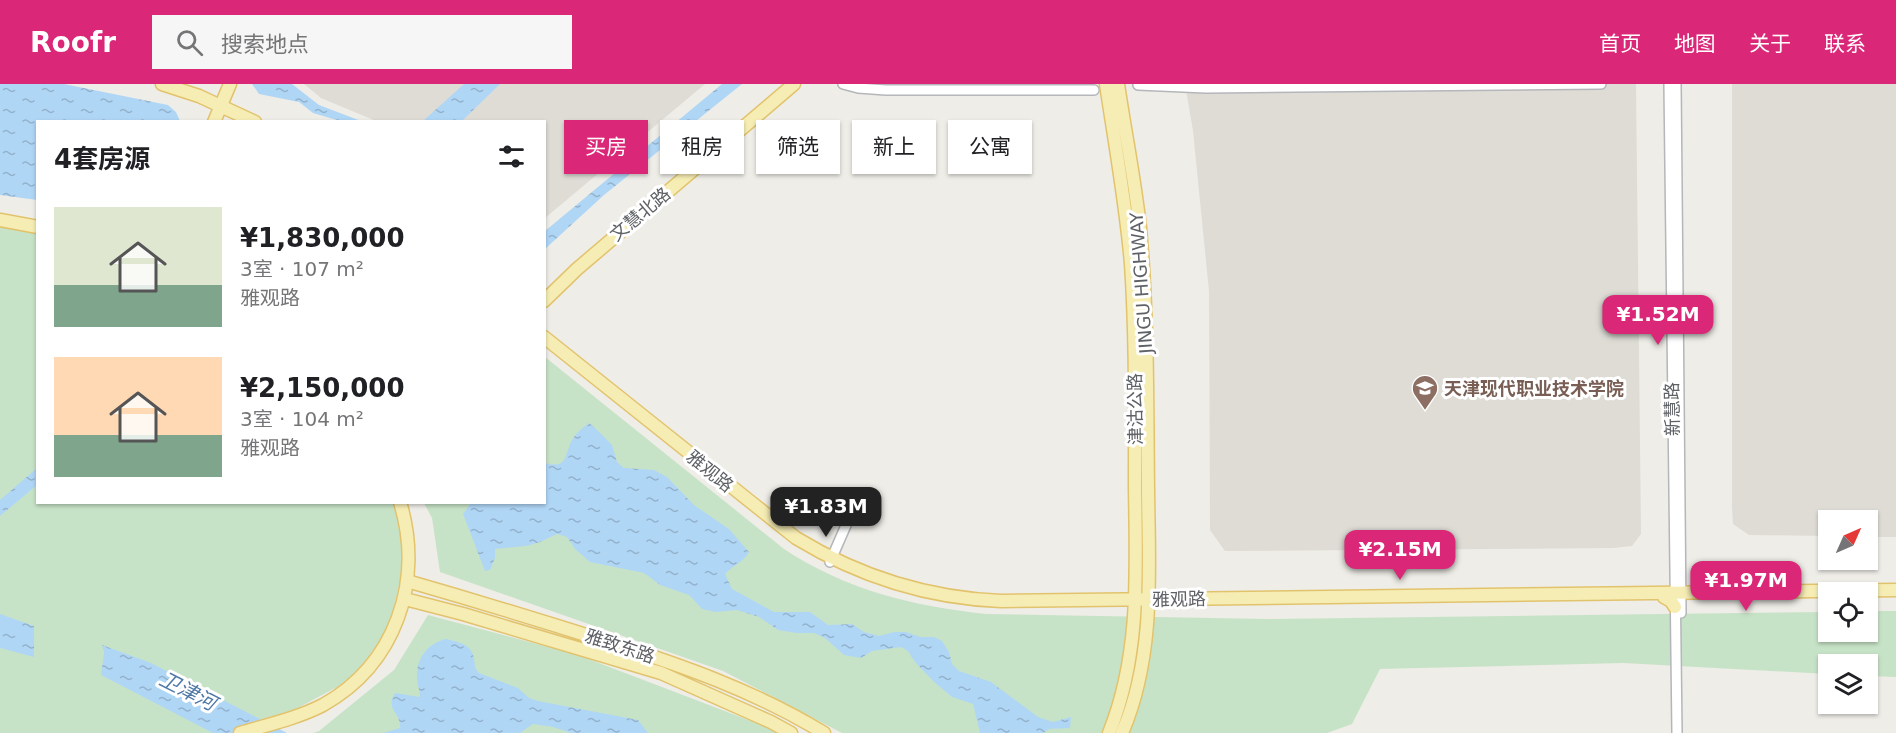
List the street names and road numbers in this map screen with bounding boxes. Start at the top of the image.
street label: 文慧北路 [606,183,674,245]
street label: JINGU HIGHWAY [1126,210,1156,356]
street label: 津沽公路 [1124,373,1146,445]
street label: 新慧路 [1661,382,1683,436]
street label: 雅观路 [682,446,738,496]
street label: 雅观路 [1152,588,1206,610]
street label: 雅致东路 [583,625,657,667]

